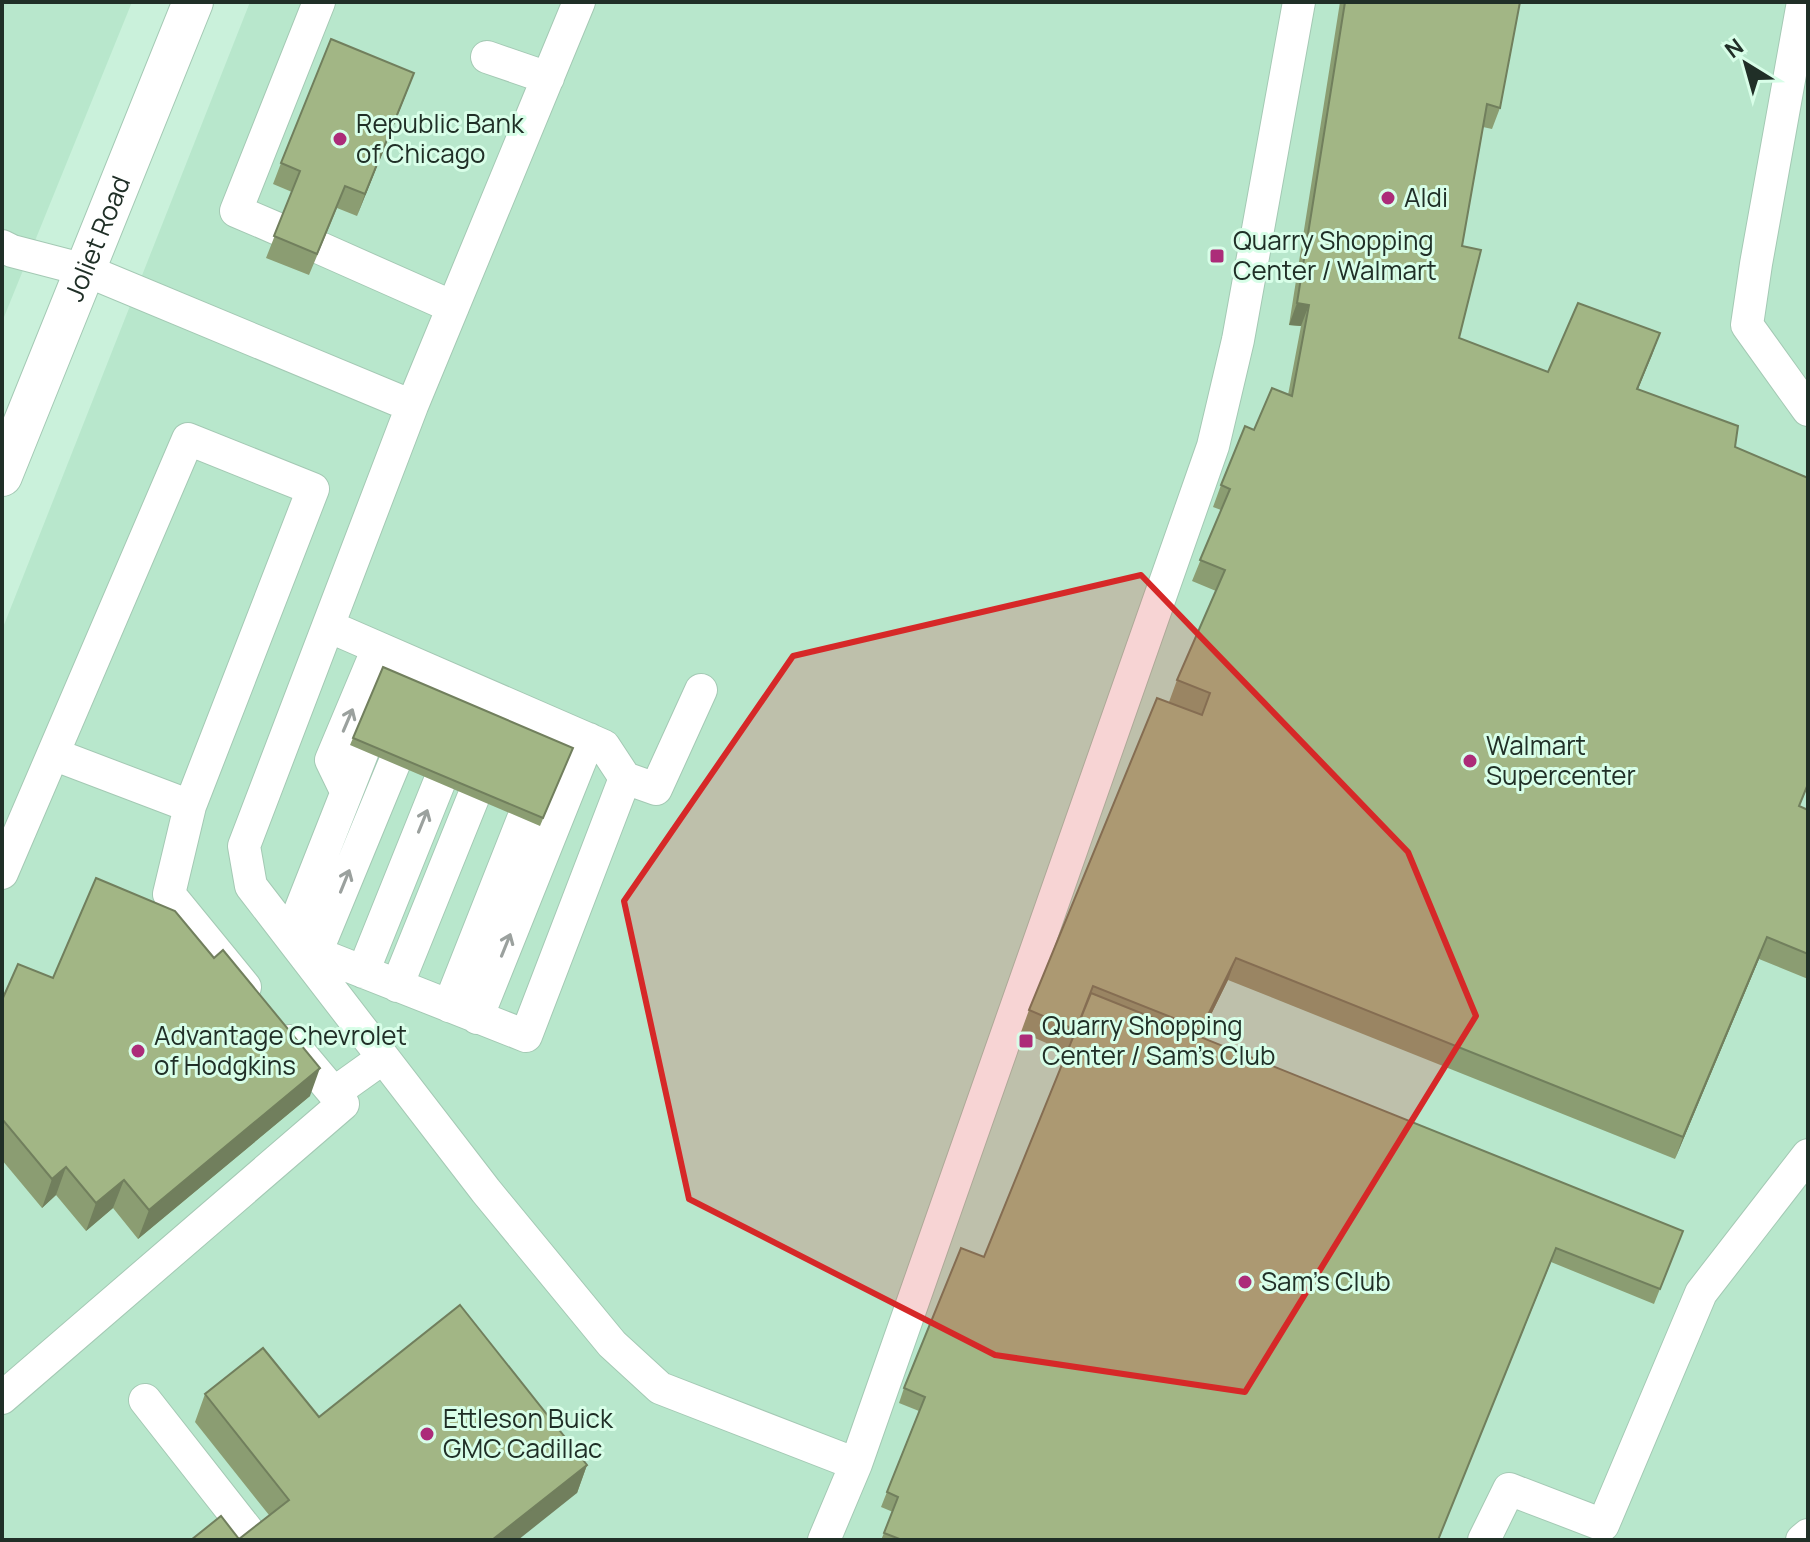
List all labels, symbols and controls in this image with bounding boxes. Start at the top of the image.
north arrow [1706,24,1786,104]
text: N [1719,31,1749,65]
place label: Republic Bank of Chicago [356,105,525,171]
marker: Republic Bank of Chicago [331,130,349,148]
street label: Joliet Road [55,170,138,306]
place label: Aldi [1404,179,1448,215]
marker: Aldi [1379,189,1397,207]
place label: Quarry Shopping Center / Walmart [1233,222,1437,288]
marker: Quarry Shopping Center / Walmart [1208,247,1226,265]
one-way arrow [341,708,356,733]
place label: Walmart Supercenter [1486,727,1636,793]
marker: Walmart Supercenter [1461,752,1479,770]
one-way arrow [417,809,431,834]
one-way arrow [339,869,354,894]
one-way arrow [500,933,514,958]
place label: Quarry Shopping Center / Sam's Club [1042,1007,1275,1073]
place label: Advantage Chevrolet of Hodgkins [154,1017,407,1083]
marker: Quarry Shopping Center / Sam's Club [1017,1032,1035,1050]
marker: Advantage Chevrolet of Hodgkins [129,1042,147,1060]
place label: Sam's Club [1261,1263,1391,1299]
marker: Sam's Club [1236,1273,1254,1291]
place label: Ettleson Buick GMC Cadillac [443,1400,614,1466]
marker: Ettleson Buick GMC Cadillac [418,1425,436,1443]

